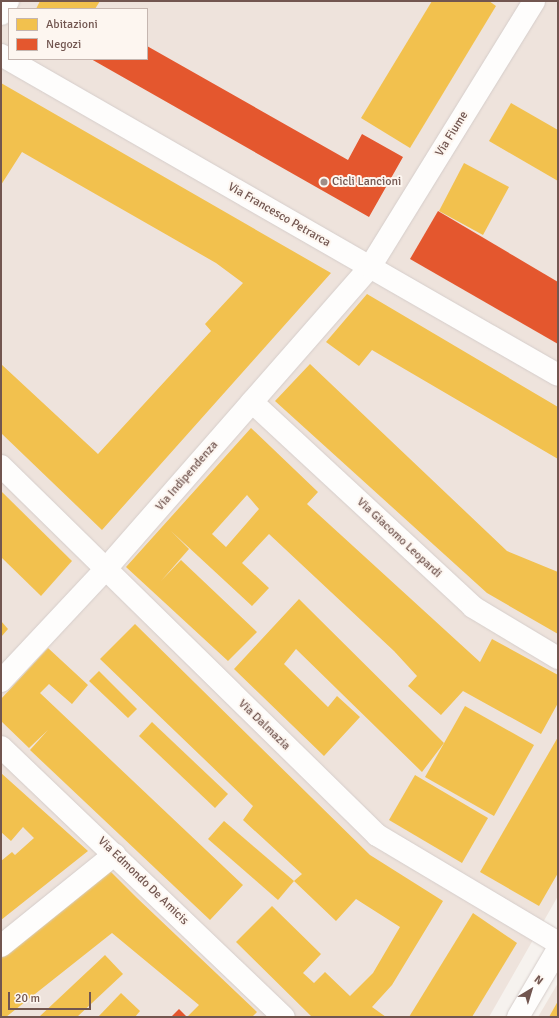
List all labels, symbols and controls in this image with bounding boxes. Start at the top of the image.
legend [8,8,148,60]
text: Abitazioni [46,17,98,32]
text: Negozi [46,37,81,52]
street label: Via Fiume [433,109,471,159]
place label: Cicli Lancioni [332,175,401,189]
marker: Cicli Lancioni [319,177,329,187]
street label: Via Francesco Petrarca [225,180,333,250]
street label: Via Indipendenza [153,438,221,514]
street label: Via Giacomo Leopardi [354,495,444,581]
street label: Via Dalmazia [235,697,293,753]
street label: Via Edmondo De Amicis [95,834,191,928]
north arrow [511,970,551,1010]
text: N [532,973,546,988]
scale bar [10,984,93,1010]
text: 20 m [15,991,40,1006]

